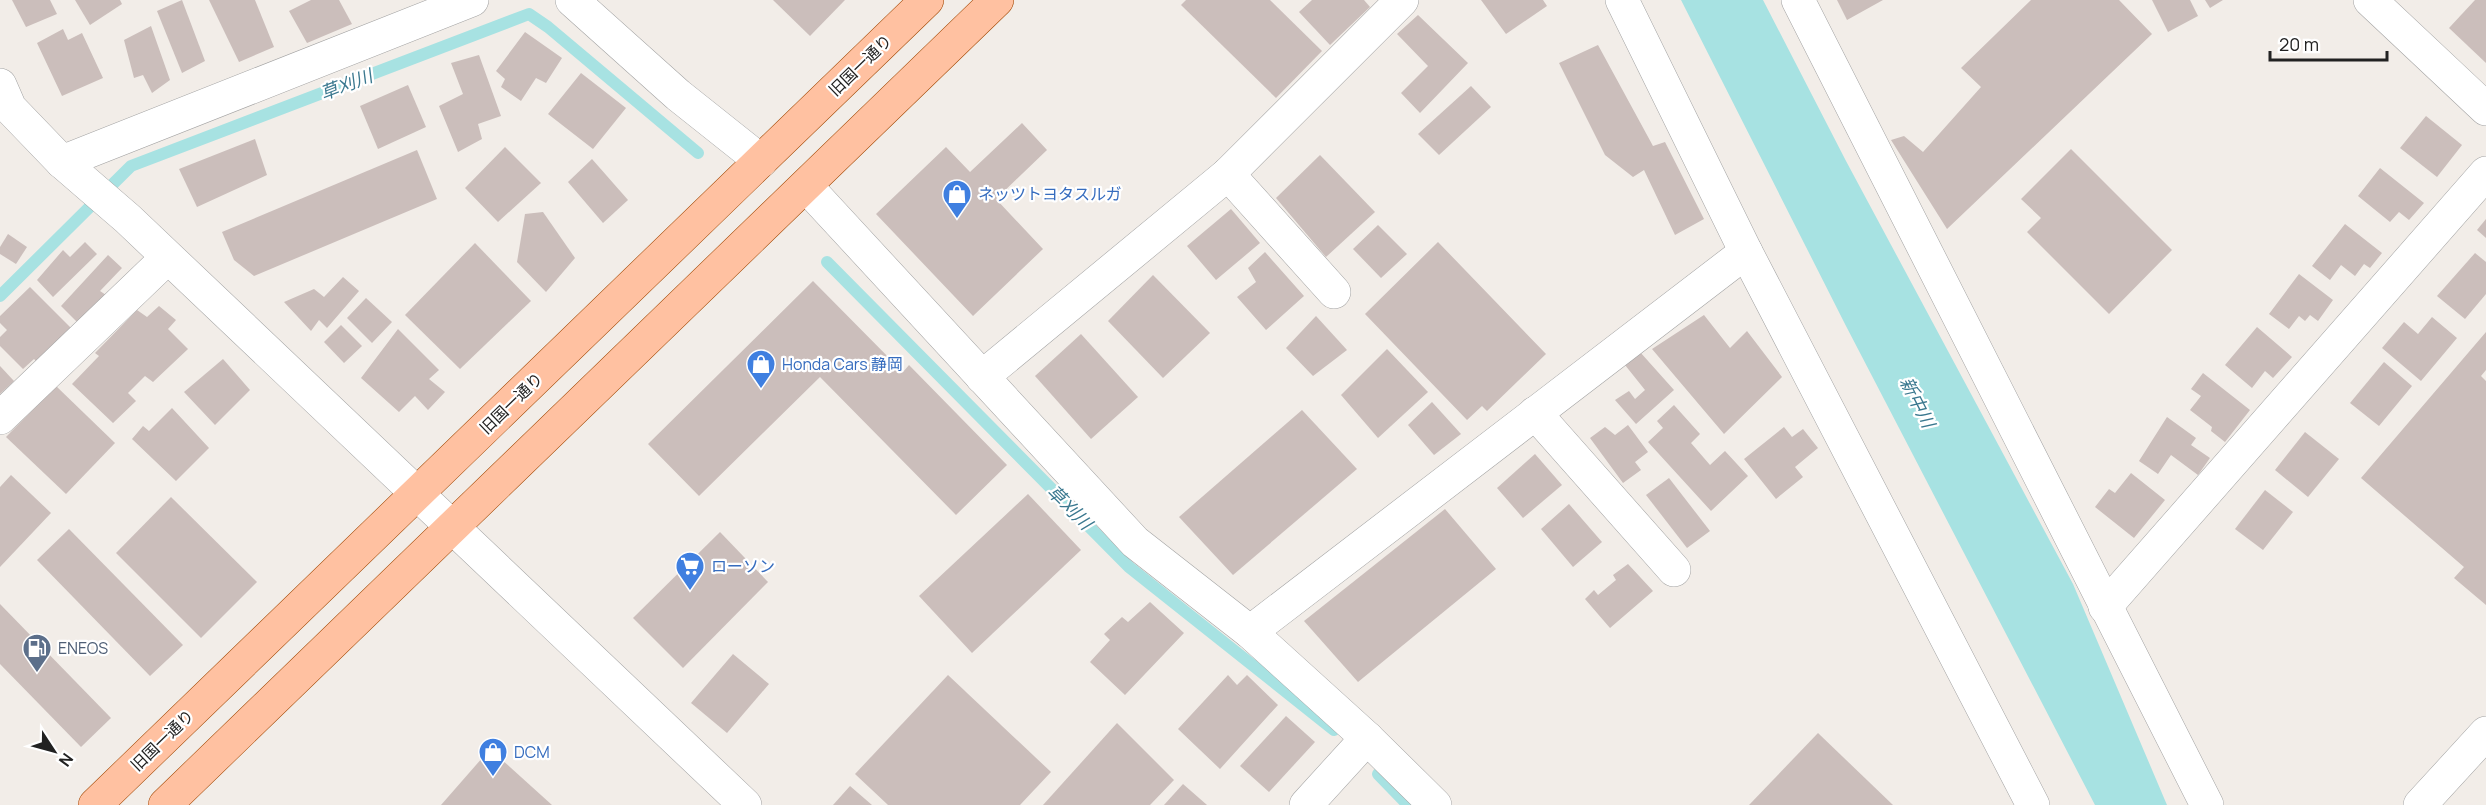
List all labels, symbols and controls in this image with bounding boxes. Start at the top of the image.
scale bar [2270,24,2387,62]
street label: 旧国一通り [824,29,896,101]
text: 20 m [2279,32,2319,56]
water label: 草刈川 [316,62,377,105]
shop icon: ネッツトヨタスルガ [941,178,973,220]
place label: ネッツトヨタスルガ [978,183,1122,205]
shop icon: Honda Cars 静岡 [745,348,777,390]
place label: Honda Cars 静岡 [782,353,903,375]
street label: 旧国一通り [475,367,547,439]
water label: 新中川 [1895,372,1942,433]
water label: 草刈川 [1042,479,1099,536]
supermarket icon: ローソン [674,550,706,592]
place label: ローソン [711,555,775,577]
fuel station icon: ENEOS [21,632,53,674]
place label: ENEOS [58,637,108,659]
street label: 旧国一通り [126,704,198,776]
north arrow [24,721,84,781]
shop icon: DCM [477,736,509,778]
place label: DCM [514,741,550,763]
text: N [54,749,78,771]

